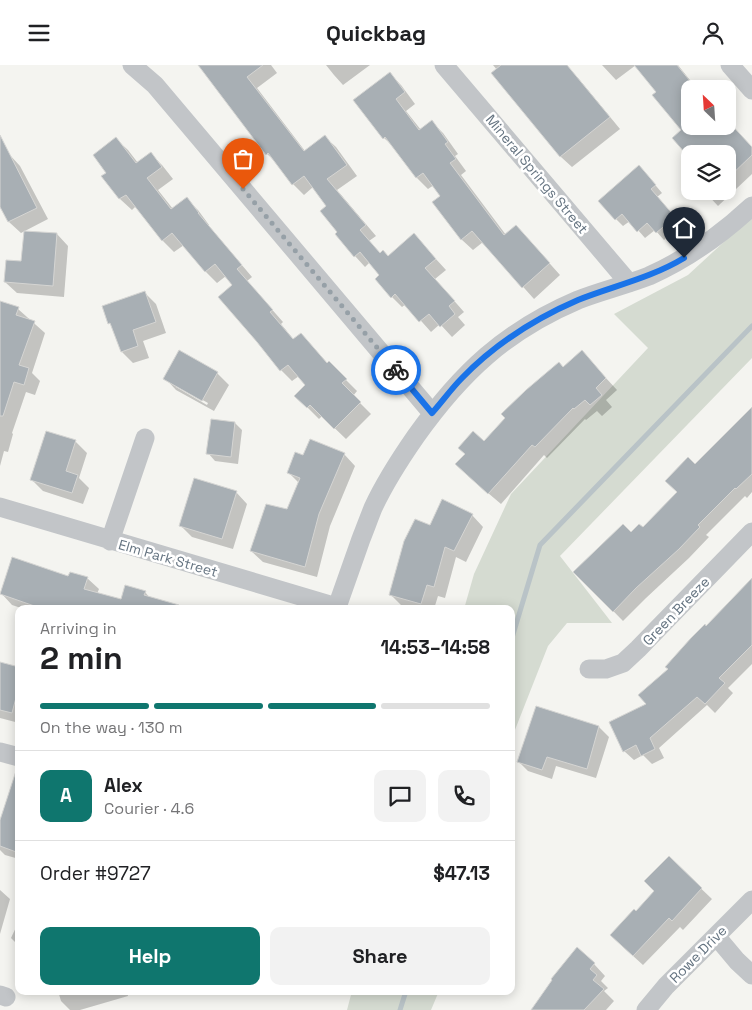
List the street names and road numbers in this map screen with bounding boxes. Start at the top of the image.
street label: Mineral Springs Street [482,111,592,237]
street label: Elm Park Street [116,535,220,581]
street label: Green Breeze [639,573,713,649]
street label: Rowe Drive [666,922,730,986]

